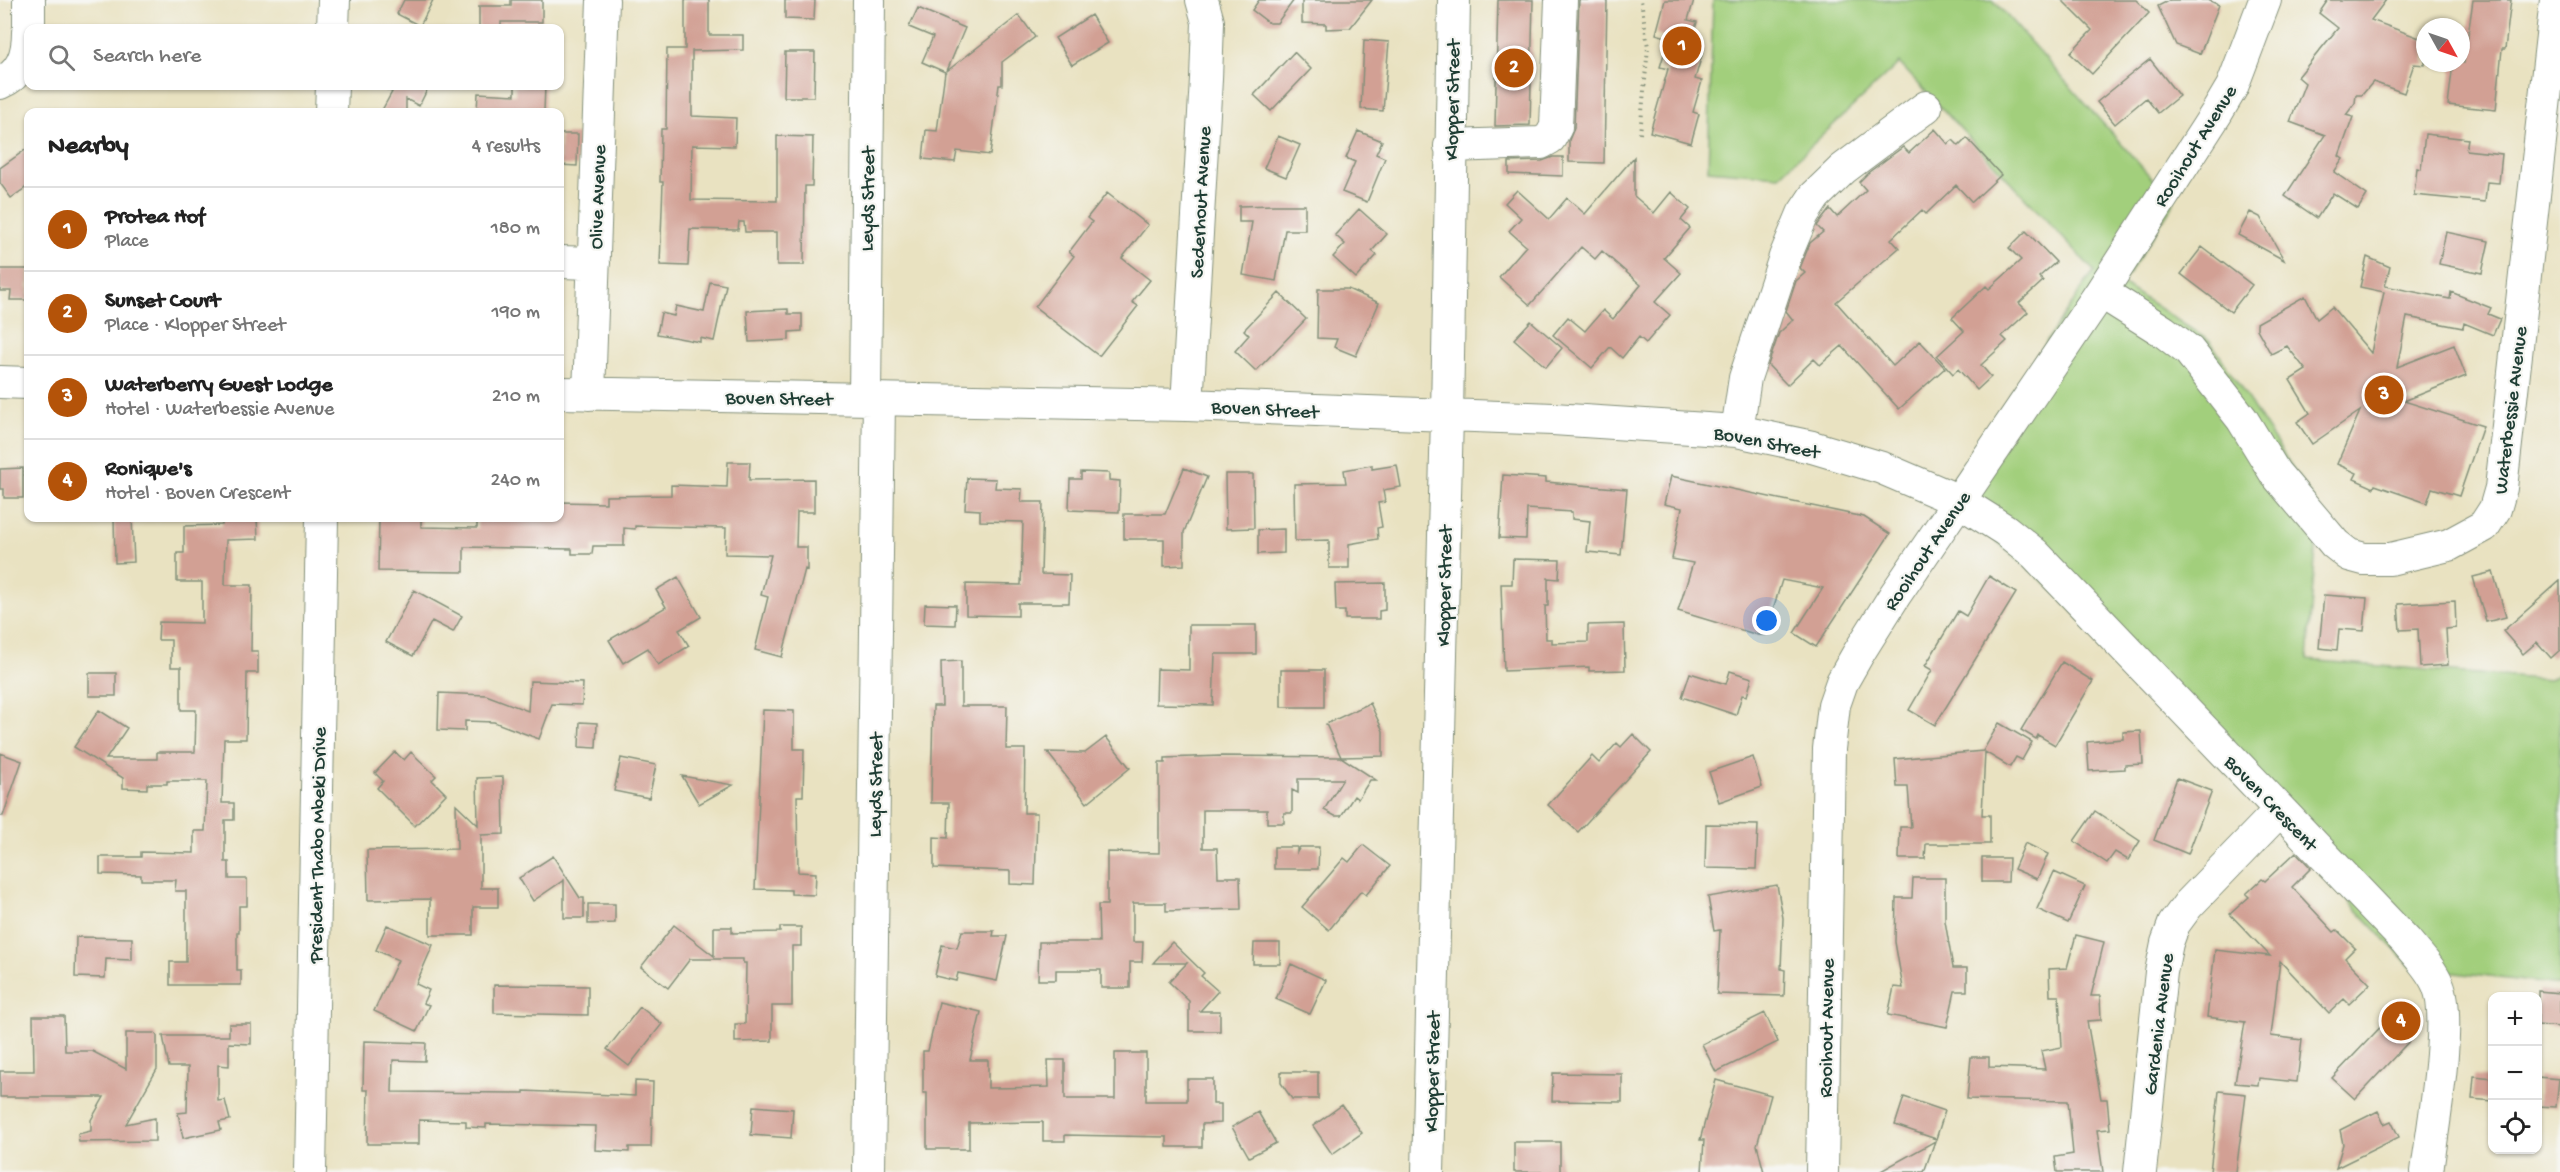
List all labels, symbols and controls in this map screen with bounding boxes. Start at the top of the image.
north arrow [2416,18,2470,72]
search box [24,24,564,90]
pin: 1 [1662,24,1702,68]
street label: Klopper Street [1442,38,1467,161]
icon: search [45,41,78,74]
text: Search here [93,44,201,70]
pin: 2 [1494,46,1534,90]
street label: Rooihout Avenue [2150,81,2244,212]
street label: Sederhout Avenue [1187,125,1218,279]
text: Nearby [48,132,129,163]
text: 4 results [472,136,540,159]
street label: Olive Avenue [586,144,613,250]
street label: Leyds Street [857,145,882,252]
text: Protea Hof [105,205,205,231]
text: 1 [63,218,72,241]
text: 180 m [491,218,540,241]
text: Place [105,231,149,254]
text: Sunset Court [105,289,220,315]
text: 2 [63,302,72,325]
text: 190 m [492,302,540,325]
text: Place · Klopper Street [105,315,285,338]
street label: Waterbessie Avenue [2491,325,2534,496]
pin: 3 [2364,372,2404,418]
text: Waterberry Guest Lodge [105,373,333,399]
text: 3 [62,386,73,409]
text: 210 m [492,386,540,409]
street label: Boven Street [724,388,835,413]
street label: Boven Street [1210,397,1321,426]
text: Hotel · Waterbessie Avenue [105,399,334,422]
street label: Boven Street [1710,423,1823,466]
text: Ronique's [105,457,192,483]
text: 4 [63,470,72,493]
text: 240 m [490,470,540,493]
text: Hotel · Boven Crescent [105,483,290,506]
street label: Rooihout Avenue [1880,487,1978,616]
street label: Klopper Street [1434,524,1459,647]
your location [1752,606,1781,635]
street label: President Thabo Mbeki Drive [306,726,333,964]
street label: Leyds Street [865,731,890,838]
street label: Boven Crescent [2217,751,2322,858]
street label: Gardenia Avenue [2140,952,2181,1097]
street label: Rooihout Avenue [1816,958,1841,1098]
map controls [2488,992,2542,1154]
button: + [2488,992,2542,1046]
pin: 4 [2382,998,2420,1044]
street label: Klopper Street [1422,1010,1447,1133]
button: − [2488,1046,2542,1100]
button: locate [2488,1100,2542,1154]

